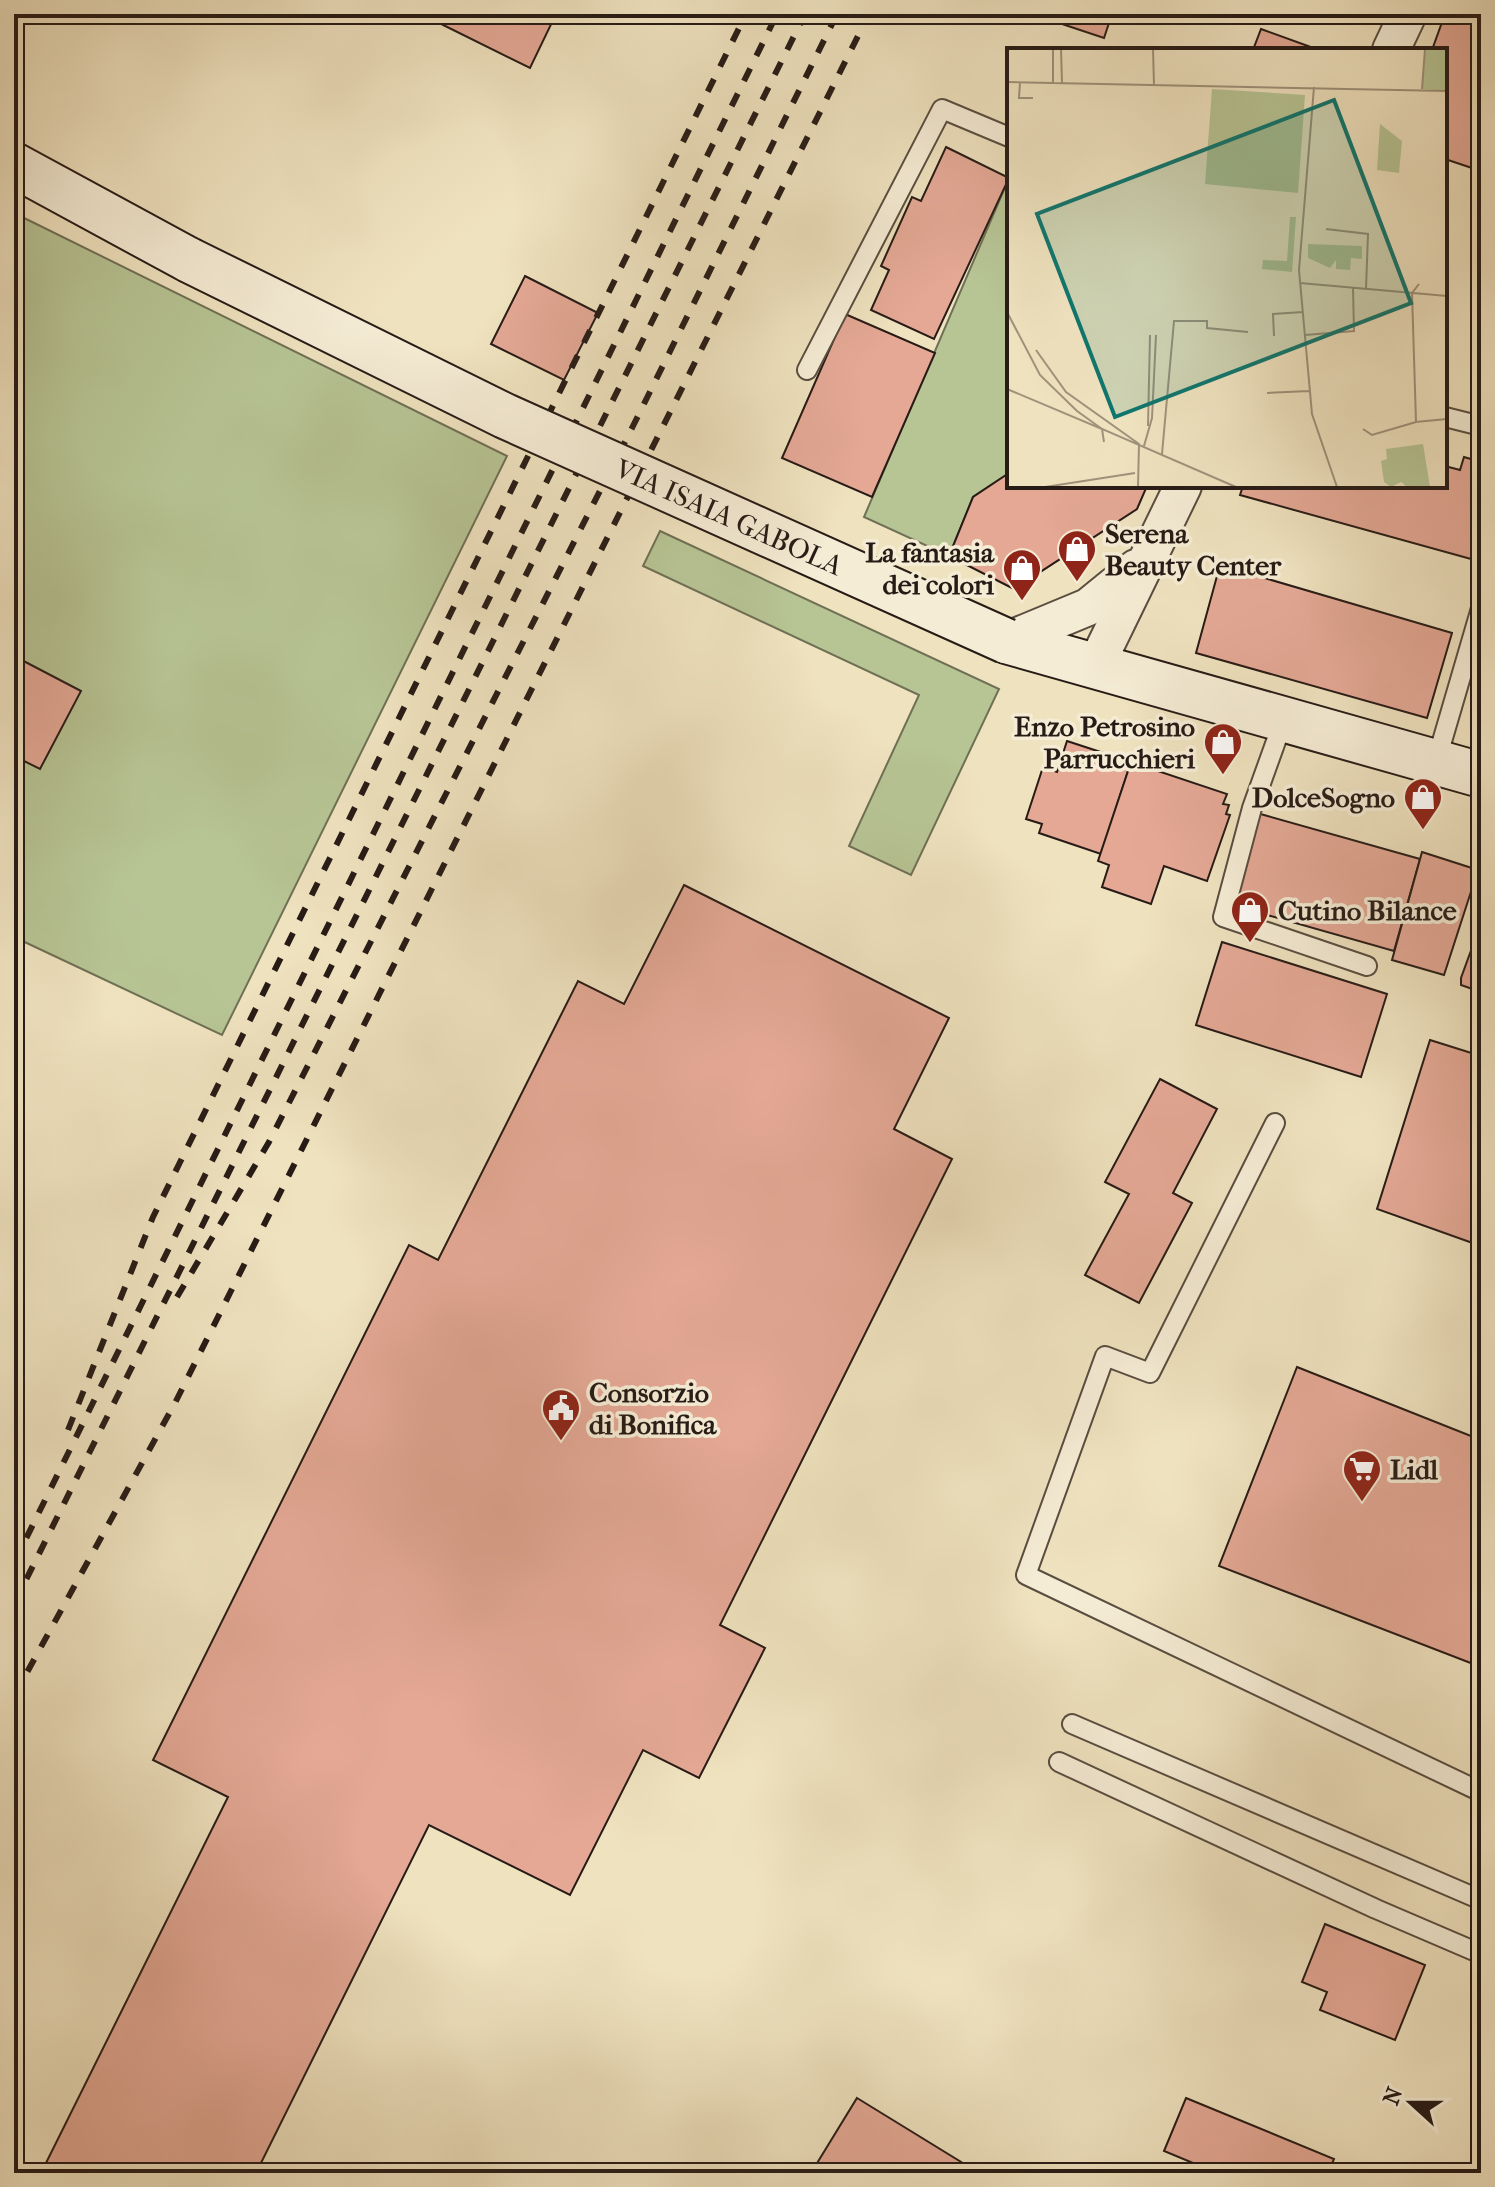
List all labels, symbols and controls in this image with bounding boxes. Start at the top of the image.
inset map [1007,48,1447,488]
street label: VIA ISAIA GABOLA [609,451,848,583]
place label: Serena Beauty Center [1105,517,1282,582]
shop icon: Serena Beauty Center [1056,528,1098,583]
place label: La fantasia dei colori [865,536,995,601]
shop icon: La fantasia dei colori [1001,547,1043,602]
place label: Enzo Petrosino Parrucchieri [1014,710,1196,775]
shop icon: Enzo Petrosino Parrucchieri [1202,721,1244,776]
shop icon: DolceSogno [1402,776,1444,831]
place label: DolceSogno [1252,781,1395,814]
shop icon: Cutino Bilance [1229,889,1271,944]
place label: Cutino Bilance [1278,894,1457,927]
place label: Consorzio di Bonifica [589,1376,717,1441]
public building icon: Consorzio di Bonifica [540,1387,582,1442]
supermarket icon: Lidl [1341,1448,1383,1503]
place label: Lidl [1390,1453,1438,1486]
north arrow [1371,2063,1451,2143]
text: N [1378,2083,1408,2109]

